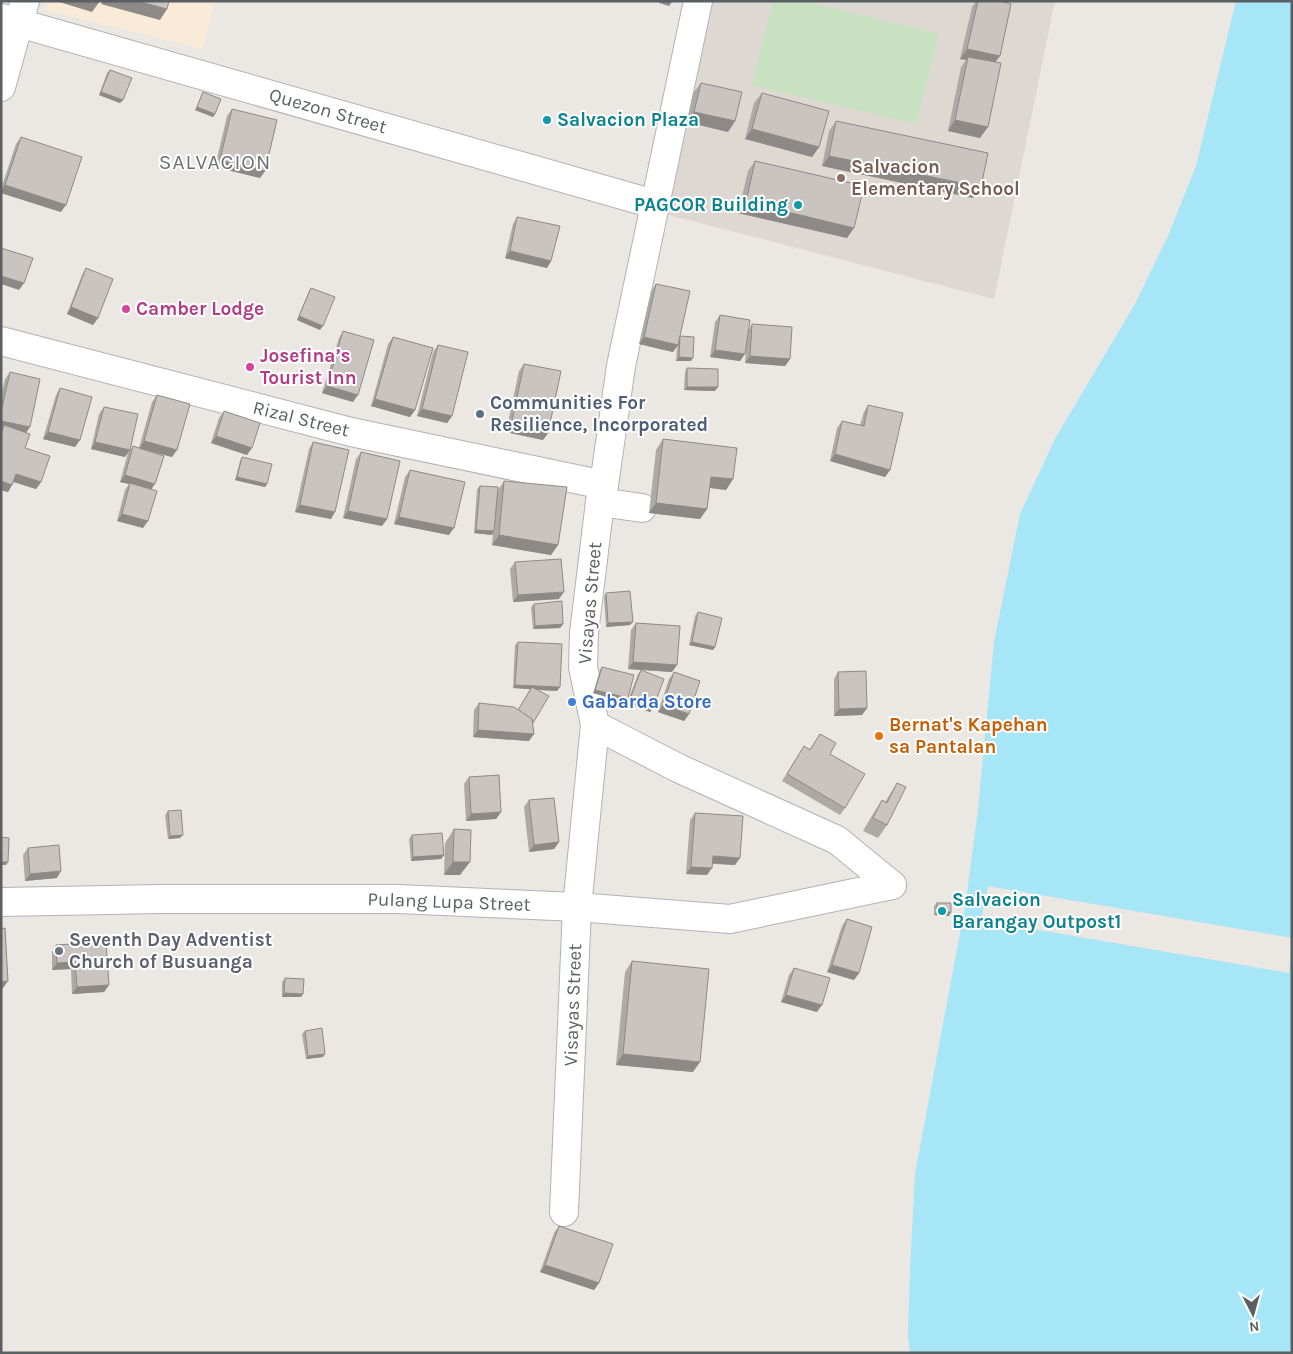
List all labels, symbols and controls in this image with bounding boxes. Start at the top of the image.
street label: Quezon Street [267,84,389,138]
place label: Salvacion Plaza [557,109,699,131]
marker: Salvacion Plaza [541,114,553,126]
district label: SALVACION [159,150,271,174]
place label: Salvacion Elementary School [851,156,1020,200]
marker: Salvacion Elementary School [835,172,847,184]
place label: PAGCOR Building [634,194,788,216]
marker: PAGCOR Building [792,199,804,211]
place label: Camber Lodge [136,298,264,320]
marker: Camber Lodge [120,303,132,315]
place label: Josefina’s Tourist Inn [260,345,357,389]
marker: Josefina’s Tourist Inn [244,361,256,373]
place label: Communities For Resilience, Incorporated [490,392,708,436]
street label: Rizal Street [250,396,352,442]
marker: Communities For Resilience, Incorporated [474,408,486,420]
street label: Visayas Street [574,541,606,665]
place label: Gabarda Store [582,691,712,713]
marker: Gabarda Store [566,696,578,708]
place label: Bernat's Kapehan sa Pantalan [889,714,1048,758]
marker: Bernat's Kapehan sa Pantalan [873,730,885,742]
street label: Pulang Lupa Street [367,888,531,916]
place label: Salvacion Barangay Outpost1 [952,889,1121,933]
marker: Salvacion Barangay Outpost1 [936,905,948,917]
place label: Seventh Day Adventist Church of Busuanga [69,929,272,973]
street label: Visayas Street [560,943,586,1067]
marker: Seventh Day Adventist Church of Busuanga [53,945,65,957]
north arrow [1228,1289,1278,1339]
text: N [1248,1317,1260,1335]

